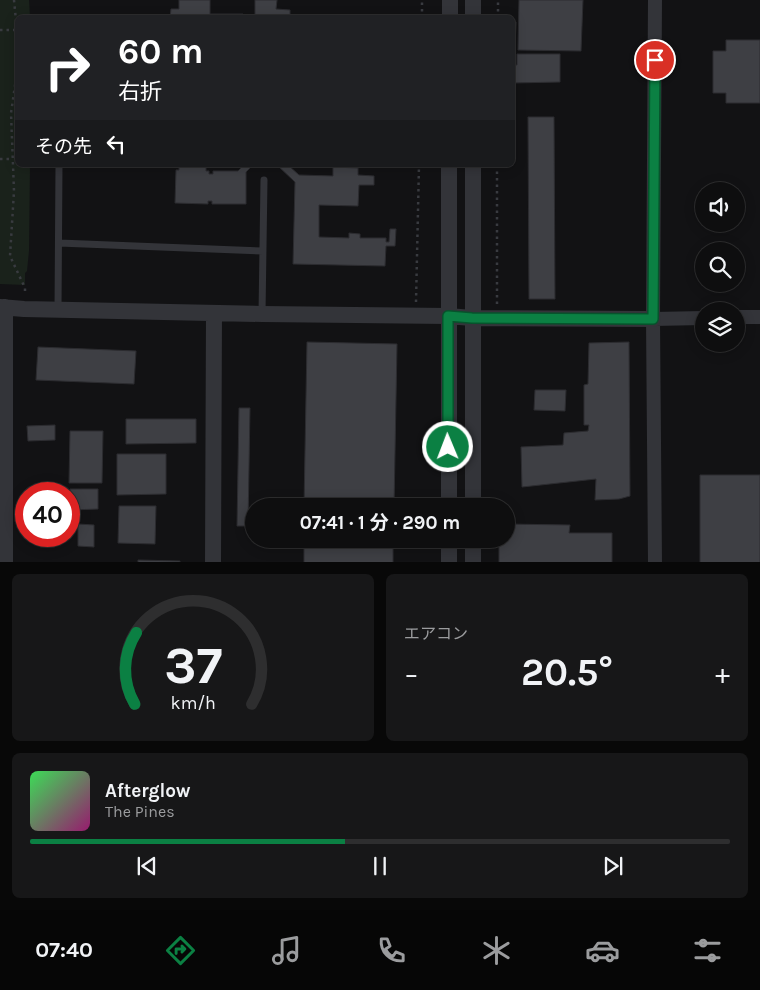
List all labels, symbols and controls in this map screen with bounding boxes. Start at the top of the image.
text: 60 m [118,31,203,72]
icon: right [35,35,100,100]
pin [634,39,676,81]
icon: arrive [641,46,669,74]
text: 右折 [118,79,162,105]
icon: left [102,130,130,158]
text: その先 [35,136,92,158]
map controls [695,182,745,352]
button: sound [695,182,745,232]
button: search [695,242,745,292]
button: layers [695,302,745,352]
position arrow [421,420,473,472]
speed limit sign: 40 [15,482,80,547]
text: 07:41 · 1 分 · 290 m [300,512,460,534]
text: エアコン [404,624,468,643]
text: 37 [164,635,222,696]
text: 20.5° [521,650,613,695]
text: − [404,657,419,690]
text: + [715,657,730,690]
text: km/h [170,693,216,714]
text: Afterglow [105,780,191,802]
text: The Pines [105,802,175,821]
icon: previous [133,852,161,880]
icon: pause [366,852,394,880]
icon: next [599,852,627,880]
icon: directions [163,933,198,968]
icon: music [269,933,304,968]
icon: phone [374,933,409,968]
icon: climate [479,933,514,968]
icon: car [585,933,620,968]
icon: filters [690,933,725,968]
text: 07:40 [35,937,93,963]

